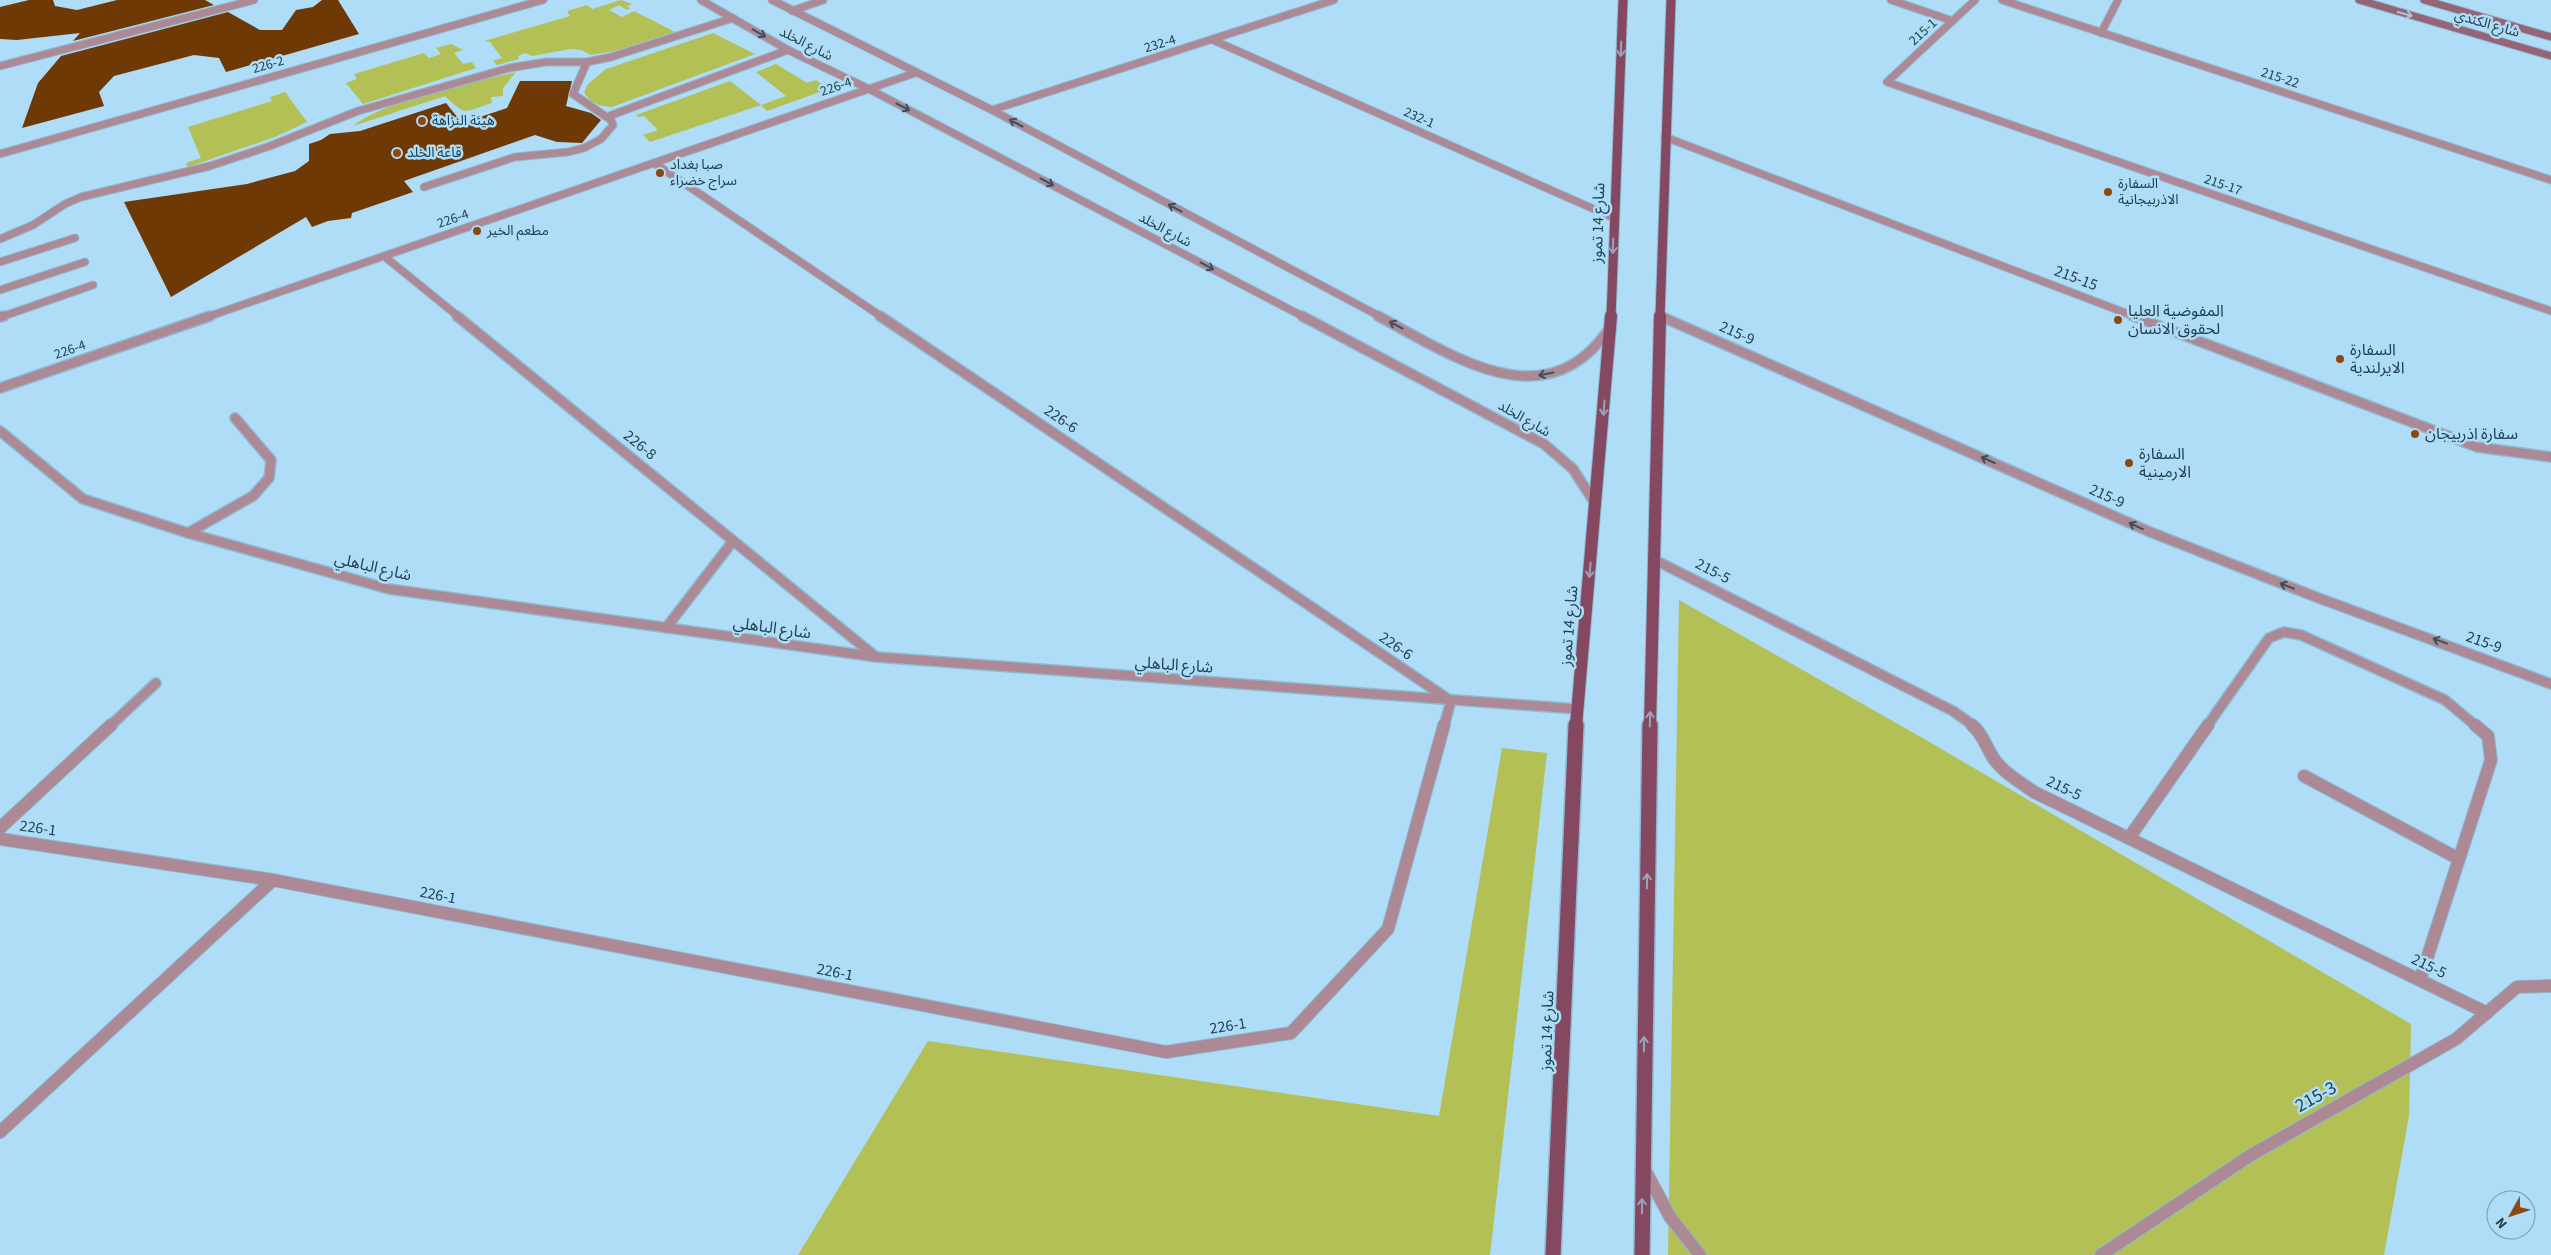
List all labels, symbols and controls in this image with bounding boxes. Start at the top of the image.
street label: شارع الكندي [2452,5,2522,43]
one-way arrow [2397,9,2413,19]
street label: 215-1 [1904,14,1942,50]
street label: شارع الخلد [776,22,836,66]
one-way arrow [751,28,766,38]
street label: 232-4 [1142,30,1178,58]
one-way arrow [1617,40,1626,56]
street label: 226-2 [250,51,286,79]
street label: 215-22 [2258,62,2302,94]
street label: 226-4 [818,72,855,102]
one-way arrow [896,102,911,112]
street label: 232-1 [1400,102,1438,134]
place label: هيئة النزاهة [432,111,495,131]
marker: هيئة النزاهة [416,115,428,127]
one-way arrow [1009,118,1024,128]
place label: قاعة الخلد [407,143,462,163]
marker: قاعة الخلد [391,147,403,159]
place label: صبا بغداد سراج خضراء [670,155,737,191]
marker: صبا بغداد سراج خضراء [654,167,666,179]
street label: 215-17 [2201,169,2245,201]
place label: السفارة الاذربيجانية [2118,174,2179,210]
one-way arrow [1040,178,1054,188]
street label: شارع 14 تموز [1586,182,1611,265]
marker: السفارة الاذربيجانية [2102,186,2114,198]
one-way arrow [1169,202,1183,212]
street label: 226-4 [435,204,472,234]
street label: شارع الخلد [1135,208,1195,252]
place label: مطعم الخير [486,221,549,241]
marker: مطعم الخير [471,225,483,237]
one-way arrow [1608,238,1618,254]
street label: 215-15 [2051,260,2101,296]
one-way arrow [1199,262,1214,271]
place label: المفوضية العليا لحقوق الانسان [2128,300,2224,340]
marker: المفوضية العليا لحقوق الانسان [2112,314,2124,326]
street label: 215-9 [1716,315,1758,351]
one-way arrow [1389,320,1404,329]
street label: 226-4 [52,335,89,365]
place label: السفارة الايرلندية [2350,339,2405,379]
marker: السفارة الايرلندية [2334,353,2346,365]
one-way arrow [1539,369,1555,379]
street label: شارع الخلد [1494,396,1554,442]
street label: 226-6 [1040,400,1082,438]
one-way arrow [1599,400,1609,416]
place label: سفارة اذربيجان [2425,423,2518,445]
street label: 226-8 [619,425,661,465]
marker: سفارة اذربيجان [2409,428,2421,440]
place label: السفارة الارمينية [2139,443,2191,483]
one-way arrow [1981,455,1996,464]
marker: السفارة الارمينية [2123,457,2135,469]
street label: 215-9 [2086,478,2128,514]
one-way arrow [2129,520,2144,530]
street label: شارع الباهلي [332,547,414,587]
street label: 215-5 [1692,553,1734,589]
one-way arrow [1586,562,1595,578]
one-way arrow [2280,581,2295,590]
street label: شارع 14 تموز [1554,585,1584,668]
street label: شارع الباهلي [732,612,812,645]
street label: 215-9 [2463,625,2505,659]
street label: 226-6 [1375,627,1417,665]
one-way arrow [2433,636,2448,645]
street label: شارع الباهلي [1134,651,1214,680]
one-way arrow [1646,711,1655,727]
street label: 215-5 [2043,770,2085,806]
street label: 226-1 [18,815,58,841]
one-way arrow [1642,874,1652,890]
street label: 226-1 [418,881,458,909]
street label: 215-5 [2408,948,2450,984]
street label: 226-1 [815,958,855,986]
street label: شارع 14 تموز [1535,990,1560,1073]
street label: 226-1 [1208,1012,1248,1040]
one-way arrow [1639,1036,1649,1052]
street label: 215-3 [2290,1075,2342,1119]
north arrow [2486,1190,2536,1240]
one-way arrow [1637,1199,1647,1215]
text: N [2491,1213,2512,1233]

